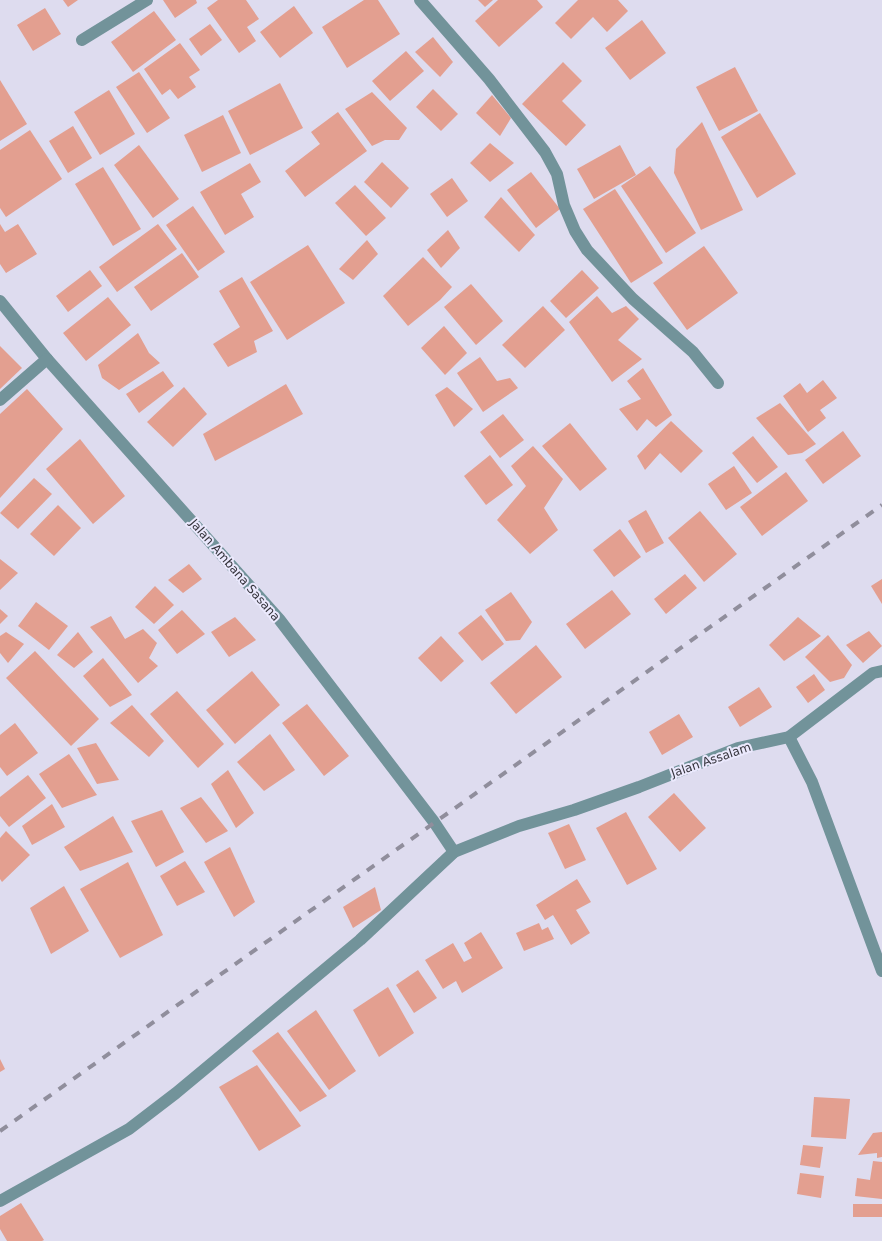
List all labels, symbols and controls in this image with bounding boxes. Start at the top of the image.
street label: Jalan Ambana Sasana [186,516,283,624]
street label: Jalan Assalam [668,740,753,781]

